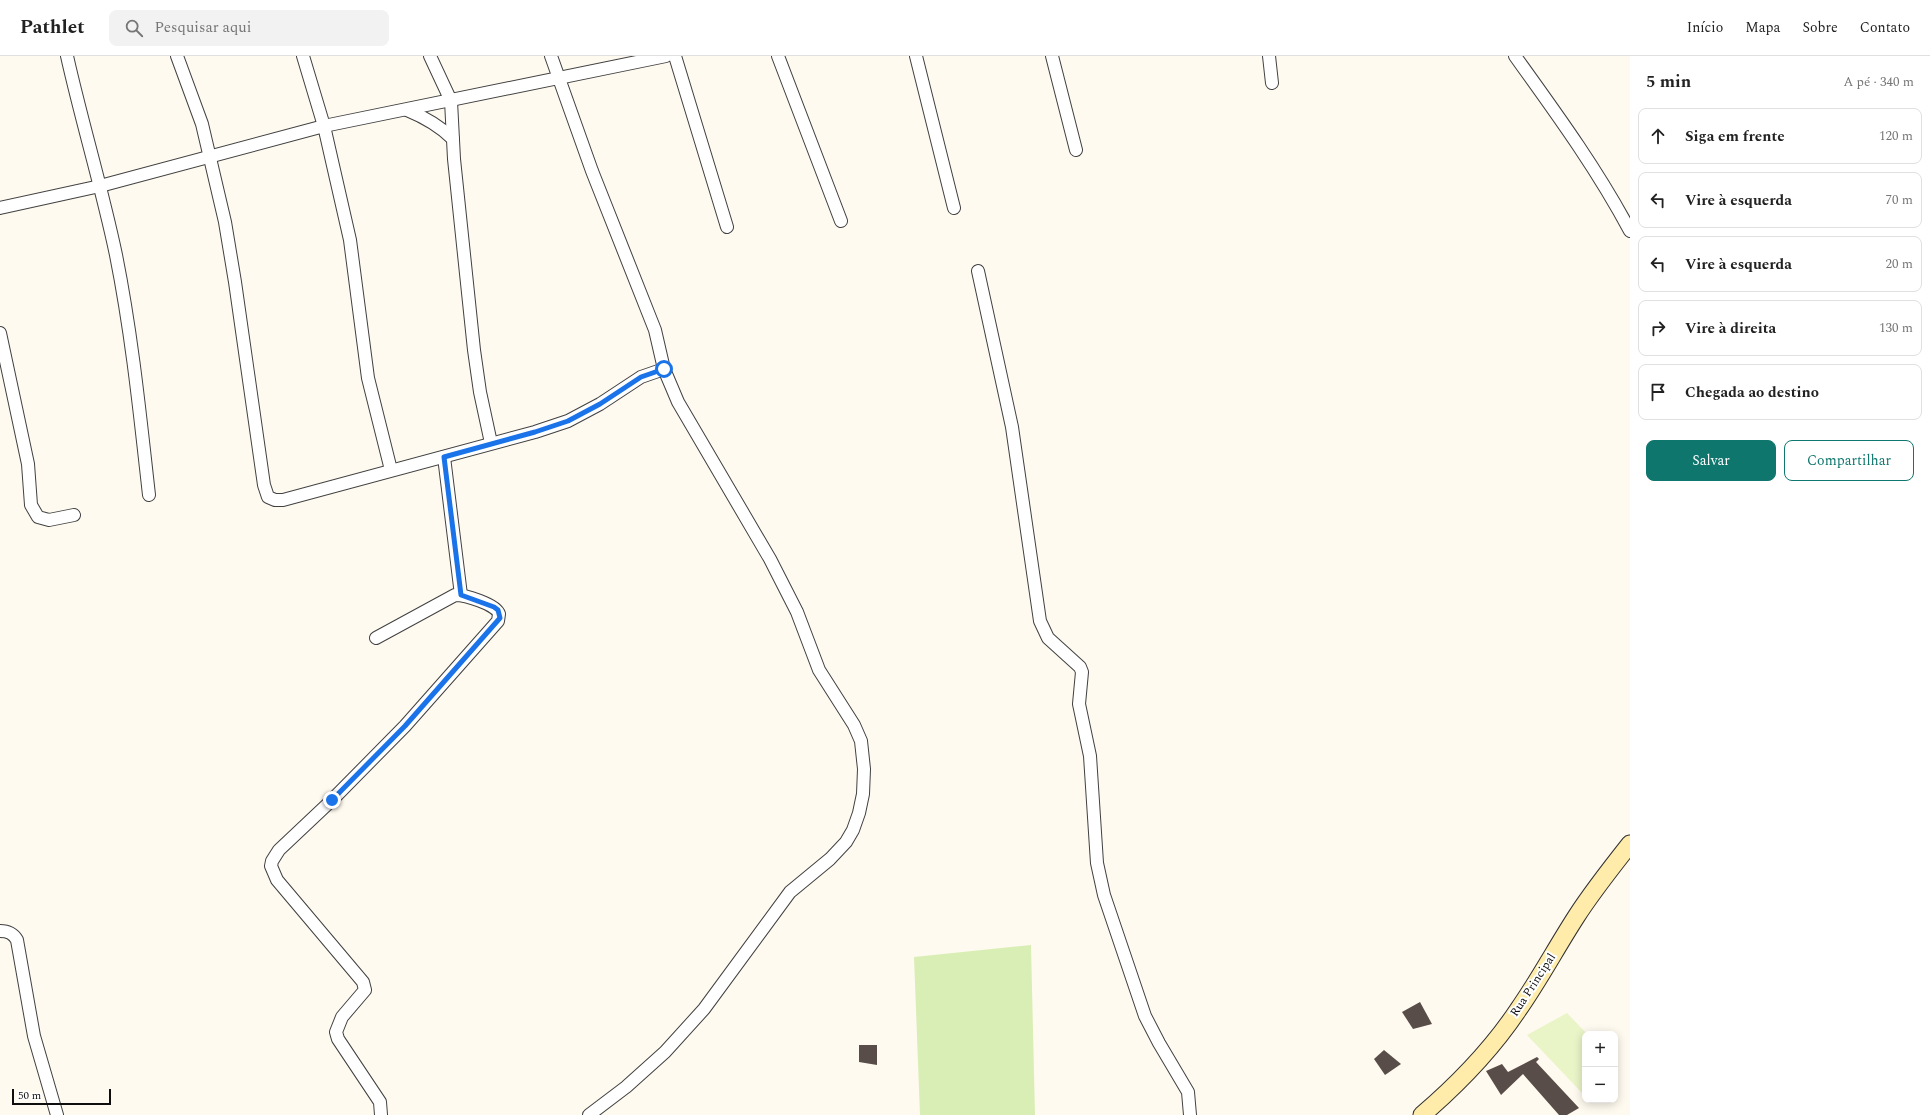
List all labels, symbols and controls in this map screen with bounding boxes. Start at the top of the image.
search box [109,10,389,46]
text: Pathlet [20,13,85,42]
text: Pesquisar aqui [155,16,251,39]
icon: search [123,17,145,39]
text: Início [1687,17,1723,38]
text: Mapa [1745,17,1780,38]
text: Sobre [1802,17,1838,38]
text: Contato [1860,17,1910,38]
text: 5 min [1646,69,1691,95]
text: A pé · 340 m [1844,72,1914,92]
icon: ahead [1647,125,1669,147]
text: Siga em frente [1685,125,1785,148]
text: 120 m [1879,126,1913,146]
icon: left [1647,189,1669,211]
text: Vire à esquerda [1685,189,1792,212]
text: 70 m [1886,190,1913,210]
icon: left [1647,253,1669,275]
text: Vire à esquerda [1685,253,1792,276]
text: 20 m [1886,254,1913,274]
icon: right [1647,317,1669,339]
text: Vire à direita [1685,317,1776,340]
text: 130 m [1879,318,1913,338]
route start [655,360,673,378]
icon: arrive [1647,381,1669,403]
text: Chegada ao destino [1685,381,1819,404]
button: Salvar [1646,440,1776,481]
button: Compartilhar [1784,440,1914,481]
route end [323,791,341,809]
street label: Rua Principal [1505,950,1561,1020]
map controls [1582,1031,1618,1103]
button: + [1582,1031,1618,1067]
button: − [1582,1067,1618,1103]
scale bar [12,1087,111,1106]
text: 50 m [18,1087,41,1104]

